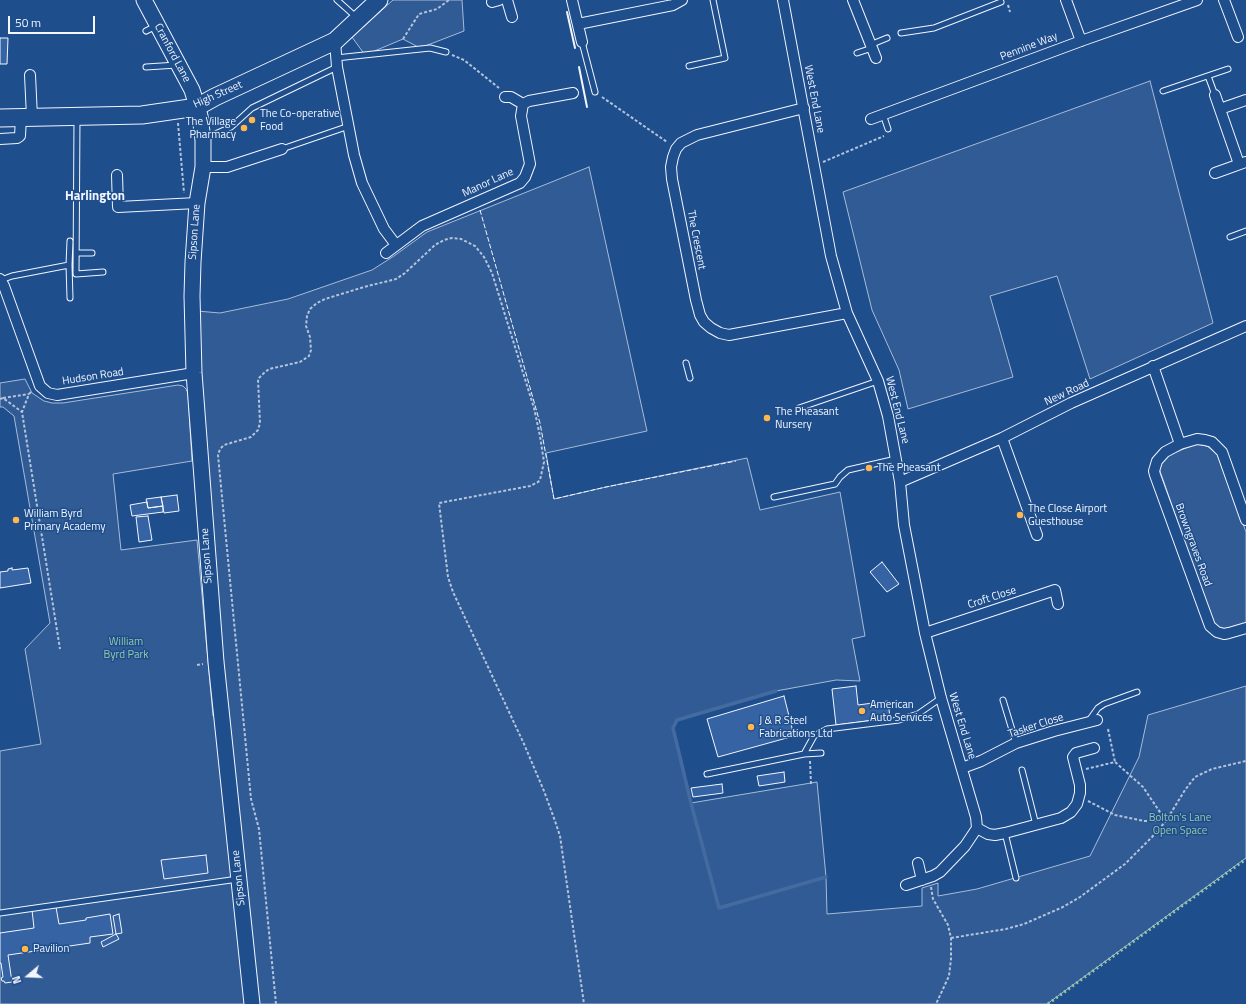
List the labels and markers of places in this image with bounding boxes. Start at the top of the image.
place label: The Co-operative Food [260,107,340,133]
place label: The Village Pharmacy [186,115,236,141]
marker: The Co-operative Food [247,115,257,125]
marker: The Village Pharmacy [239,123,249,133]
place label: The Pheasant Nursery [775,405,839,431]
marker: The Pheasant Nursery [762,413,772,423]
place label: The Pheasant [877,461,941,475]
marker: The Pheasant [864,463,874,473]
place label: The Close Airport Guesthouse [1028,502,1107,528]
place label: William Byrd Primary Academy [24,507,106,533]
marker: The Close Airport Guesthouse [1015,510,1025,520]
marker: William Byrd Primary Academy [11,515,21,525]
place label: American Auto Services [870,698,933,724]
marker: American Auto Services [857,706,867,716]
place label: J & R Steel Fabrications Ltd [759,714,833,740]
marker: J & R Steel Fabrications Ltd [746,722,756,732]
place label: Pavilion [33,942,69,956]
marker: Pavilion [20,944,30,954]

